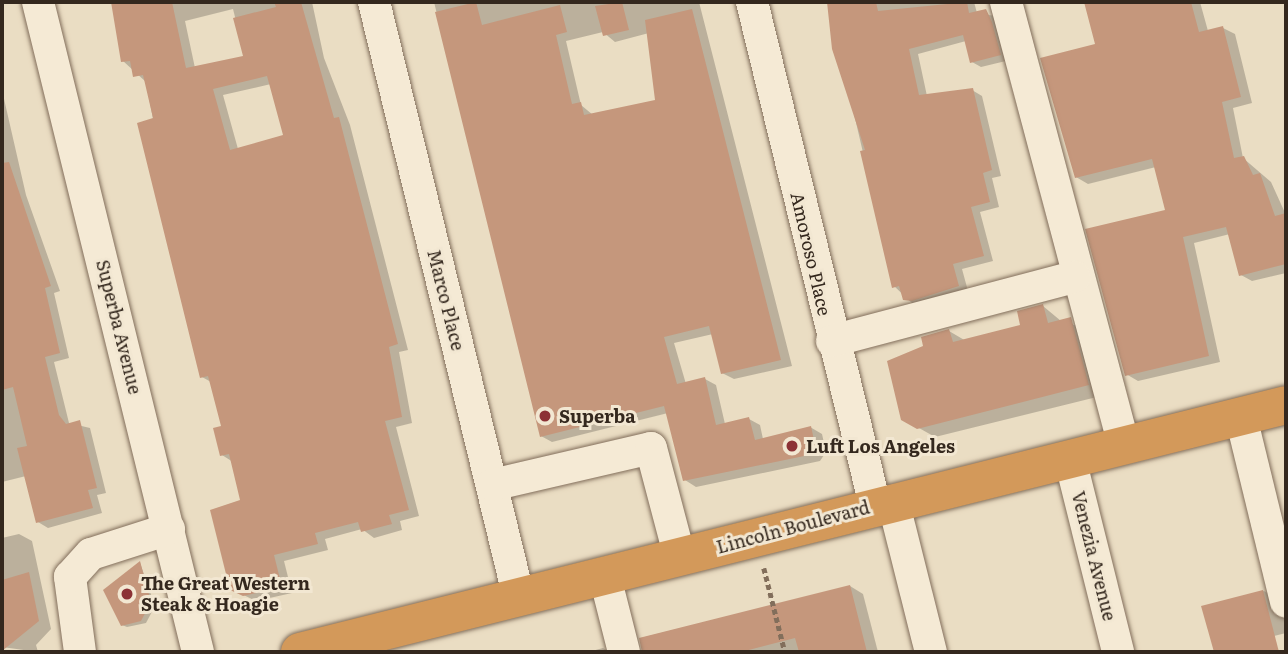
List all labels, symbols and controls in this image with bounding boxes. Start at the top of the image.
street label: Amoroso Place [786,190,836,318]
street label: Marco Place [423,247,469,353]
street label: Superba Avenue [92,258,146,396]
place label: Superba [559,405,636,427]
marker: Superba [537,408,553,424]
place label: Luft Los Angeles [806,435,955,457]
marker: Luft Los Angeles [784,438,800,454]
street label: Venezia Avenue [1067,489,1121,623]
street label: Lincoln Boulevard [714,496,872,558]
place label: The Great Western Steak & Hoagie [141,573,310,616]
marker: The Great Western Steak & Hoagie [119,586,135,602]

